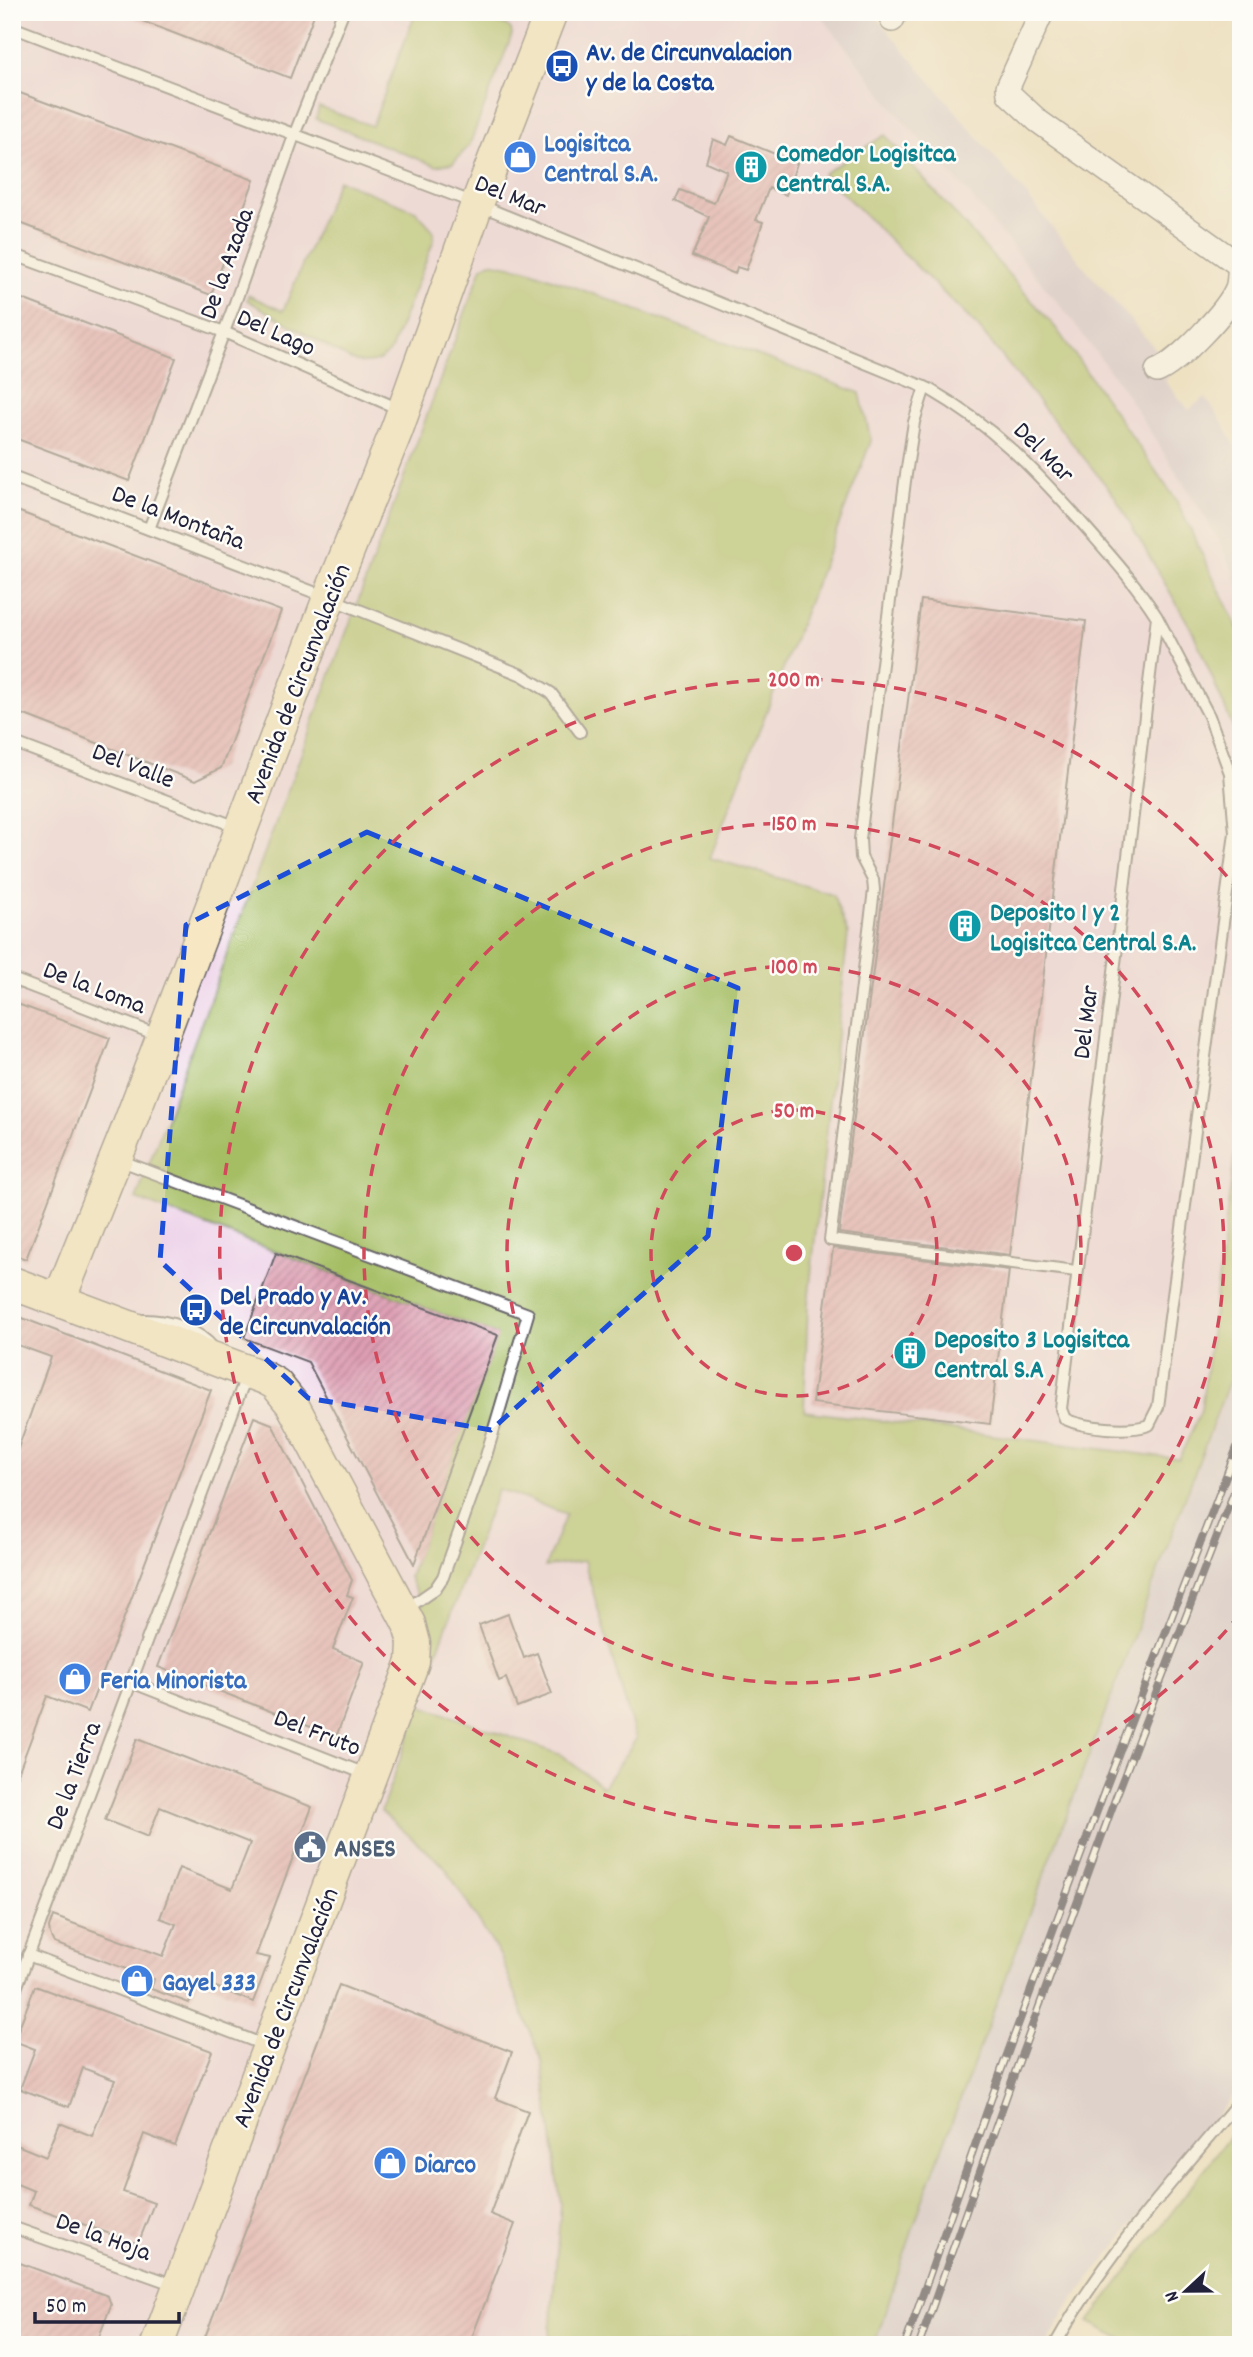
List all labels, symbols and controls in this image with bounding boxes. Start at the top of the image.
place label: Av. de Circunvalacion y de la Costa [586,36,792,103]
bus stop icon: Av. de Circunvalacion y de la Costa [543,47,581,85]
place label: Logisitca Central S.A. [544,127,658,194]
place label: Comedor Logisitca Central S.A. [776,137,956,204]
shop icon: Logisitca Central S.A. [501,138,539,176]
building icon: Comedor Logisitca Central S.A. [732,148,770,186]
street label: Del Mar [468,166,551,228]
street label: De la Azada [191,203,266,325]
street label: Del Lago [230,300,321,368]
street label: Del Mar [1003,414,1082,493]
street label: De la Montaña [106,477,250,562]
street label: Avenida de Circunvalación [236,559,362,810]
text: 200 m [768,667,820,697]
street label: Del Valle [86,735,179,800]
text: 150 m [771,811,817,841]
place label: Deposito 1 y 2 Logisitca Central S.A. [990,896,1196,963]
building icon: Deposito 1 y 2 Logisitca Central S.A. [946,907,984,945]
street label: De la Loma [37,953,151,1026]
text: 100 m [771,954,817,984]
street label: Del Mar [1065,983,1110,1061]
text: 50 m [774,1098,814,1128]
centre of rings [782,1241,806,1265]
place label: Del Prado y Av. de Circunvalación [220,1280,391,1347]
bus stop icon: Del Prado y Av. de Circunvalación [177,1291,215,1329]
place label: Deposito 3 Logisitca Central S.A [934,1323,1130,1390]
building icon: Deposito 3 Logisitca Central S.A [891,1334,929,1372]
shop icon: Feria Minorista [56,1660,94,1698]
place label: Feria Minorista [100,1664,247,1701]
street label: Del Fruto [268,1701,366,1768]
street label: De la Tierra [38,1716,113,1836]
public building icon: ANSES [291,1828,329,1866]
place label: ANSES [334,1832,396,1869]
street label: Avenida de Circunvalación [224,1883,350,2134]
shop icon: Gayel 333 [118,1962,156,2000]
place label: Gayel 333 [162,1966,256,2003]
shop icon: Diarco [371,2144,409,2182]
place label: Diarco [414,2148,476,2185]
street label: De la Hoja [50,2204,156,2273]
north arrow [1152,2256,1222,2326]
scale bar [35,2280,178,2324]
text: N [1159,2287,1188,2305]
text: 50 m [46,2293,86,2323]

